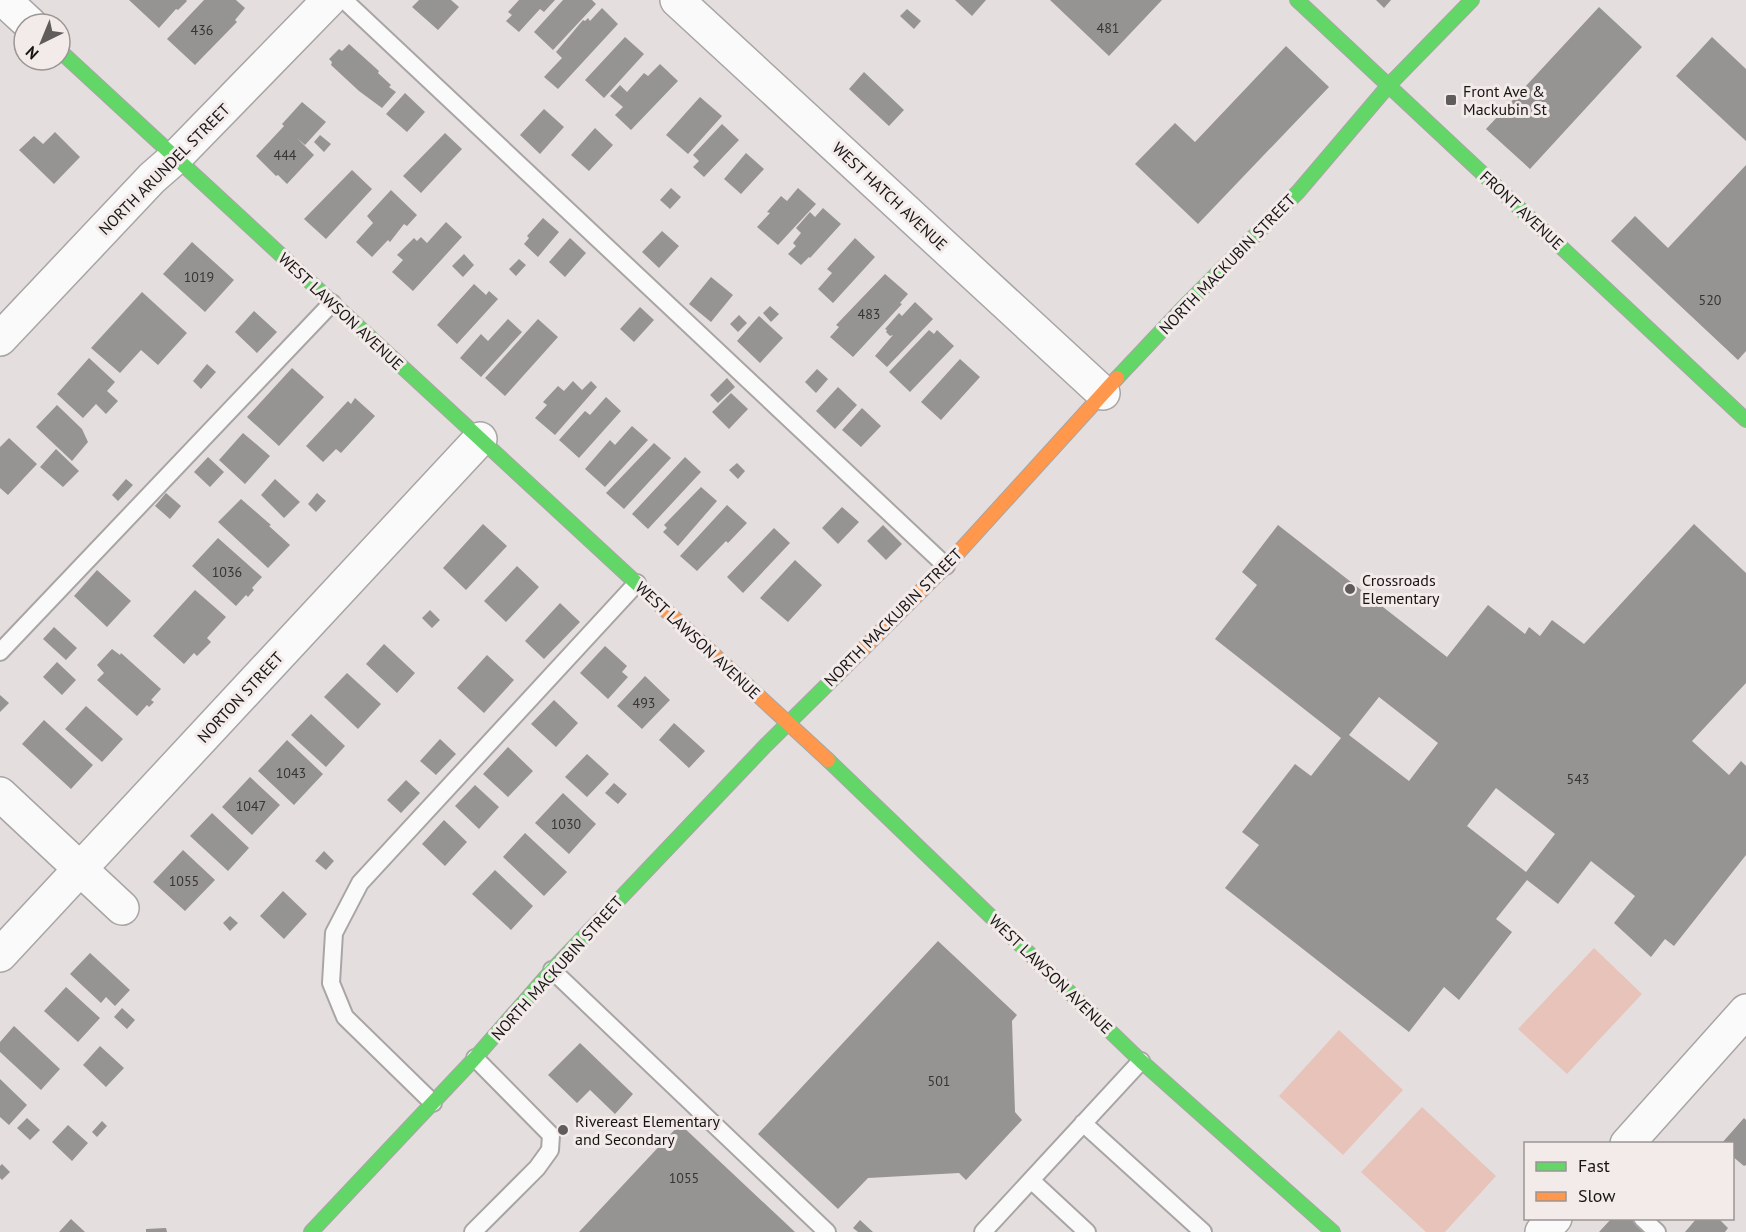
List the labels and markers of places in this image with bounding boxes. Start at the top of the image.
place label: Front Ave & Mackubin St [1463,81,1548,119]
marker: Front Ave & Mackubin St [1444,93,1458,107]
place label: Crossroads Elementary [1362,570,1440,608]
marker: Crossroads Elementary [1343,582,1357,596]
place label: Rivereast Elementary and Secondary [575,1111,720,1149]
marker: Rivereast Elementary and Secondary [556,1123,570,1137]

